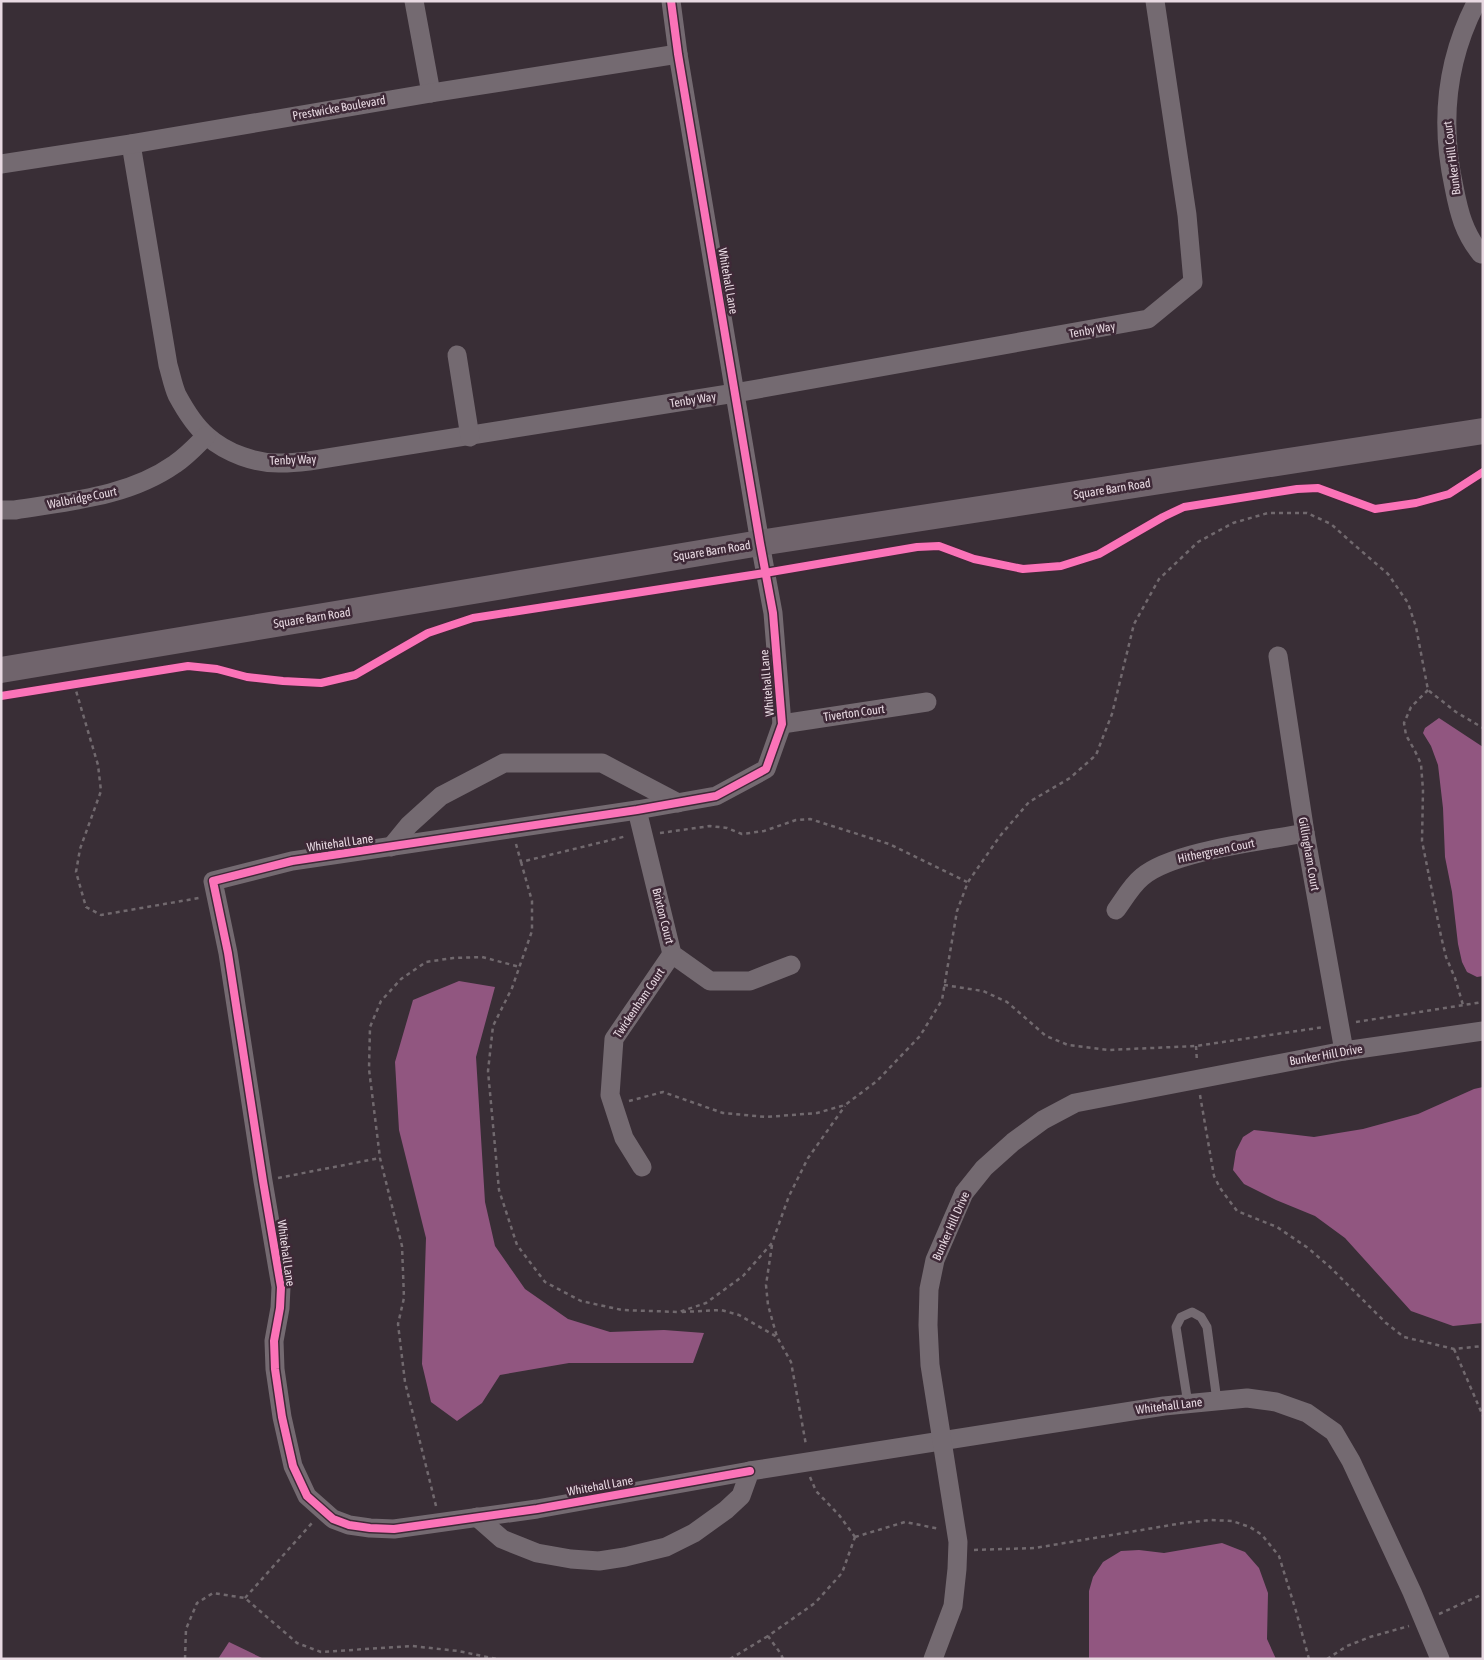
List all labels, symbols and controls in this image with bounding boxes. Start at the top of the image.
street label: Prestwicke Boulevard [291,93,387,123]
street label: Bunker Hill Court [1440,120,1463,196]
street label: Whitehall Lane [715,247,741,315]
street label: Tenby Way [1068,319,1116,341]
street label: Tenby Way [669,389,717,411]
street label: Tenby Way [269,452,317,468]
street label: Square Barn Road [1072,476,1152,502]
street label: Walbridge Court [46,484,118,512]
street label: Square Barn Road [672,538,752,564]
street label: Square Barn Road [272,605,352,631]
street label: Whitehall Lane [757,649,777,717]
street label: Tiverton Court [823,702,886,724]
street label: Gillingham Court [1296,816,1322,892]
street label: Whitehall Lane [306,831,374,855]
street label: Hithergreen Court [1176,836,1256,866]
street label: Brixton Court [649,887,677,946]
street label: Twickenham Court [611,965,668,1040]
street label: Bunker Hill Drive [1288,1042,1364,1068]
street label: Bunker Hill Drive [930,1189,972,1263]
street label: Whitehall Lane [274,1219,298,1287]
street label: Whitehall Lane [1135,1395,1203,1417]
street label: Whitehall Lane [566,1473,634,1499]

